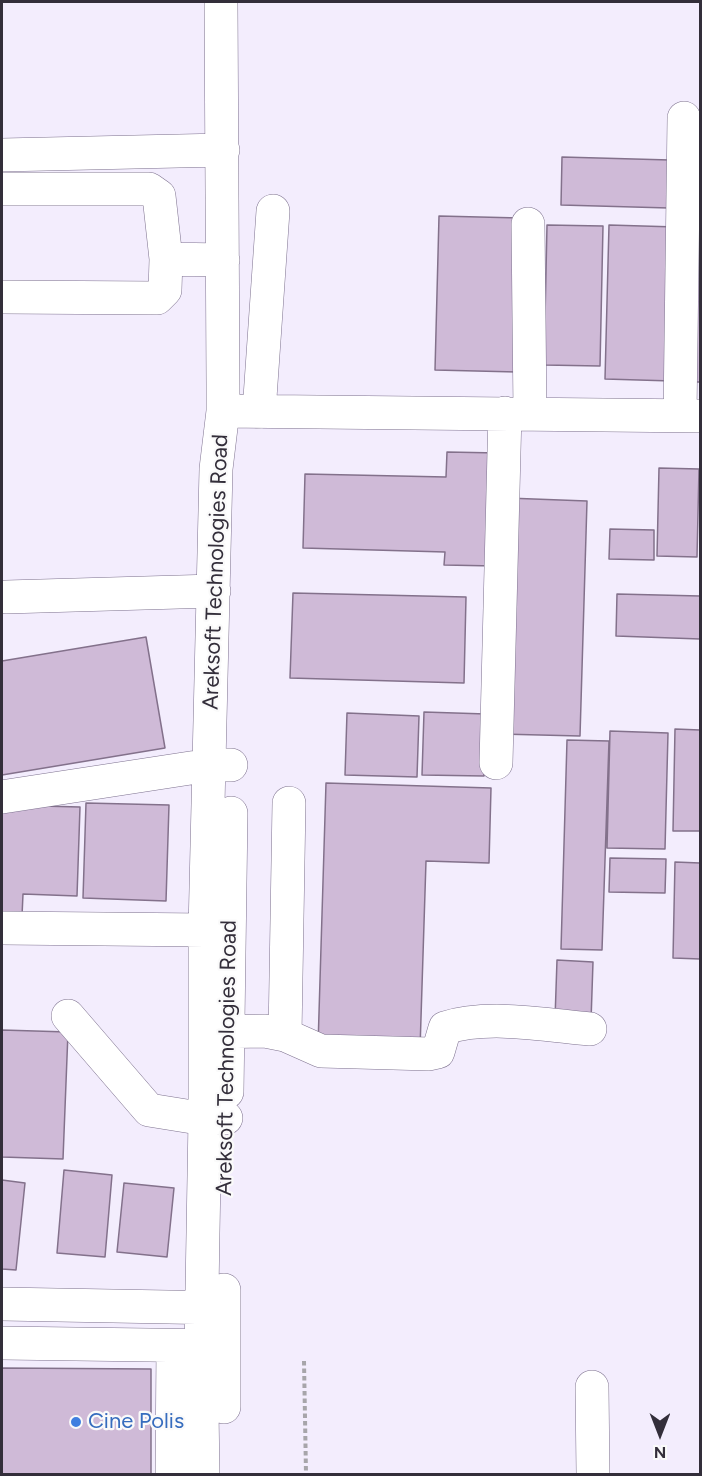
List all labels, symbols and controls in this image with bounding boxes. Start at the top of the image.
street label: Areksoft Technologies Road [198,434,234,710]
street label: Areksoft Technologies Road [211,920,243,1196]
north arrow [630,1404,690,1464]
place label: Cine Polis [88,1409,184,1435]
marker: Cine Polis [69,1415,83,1429]
text: N [654,1443,666,1462]

